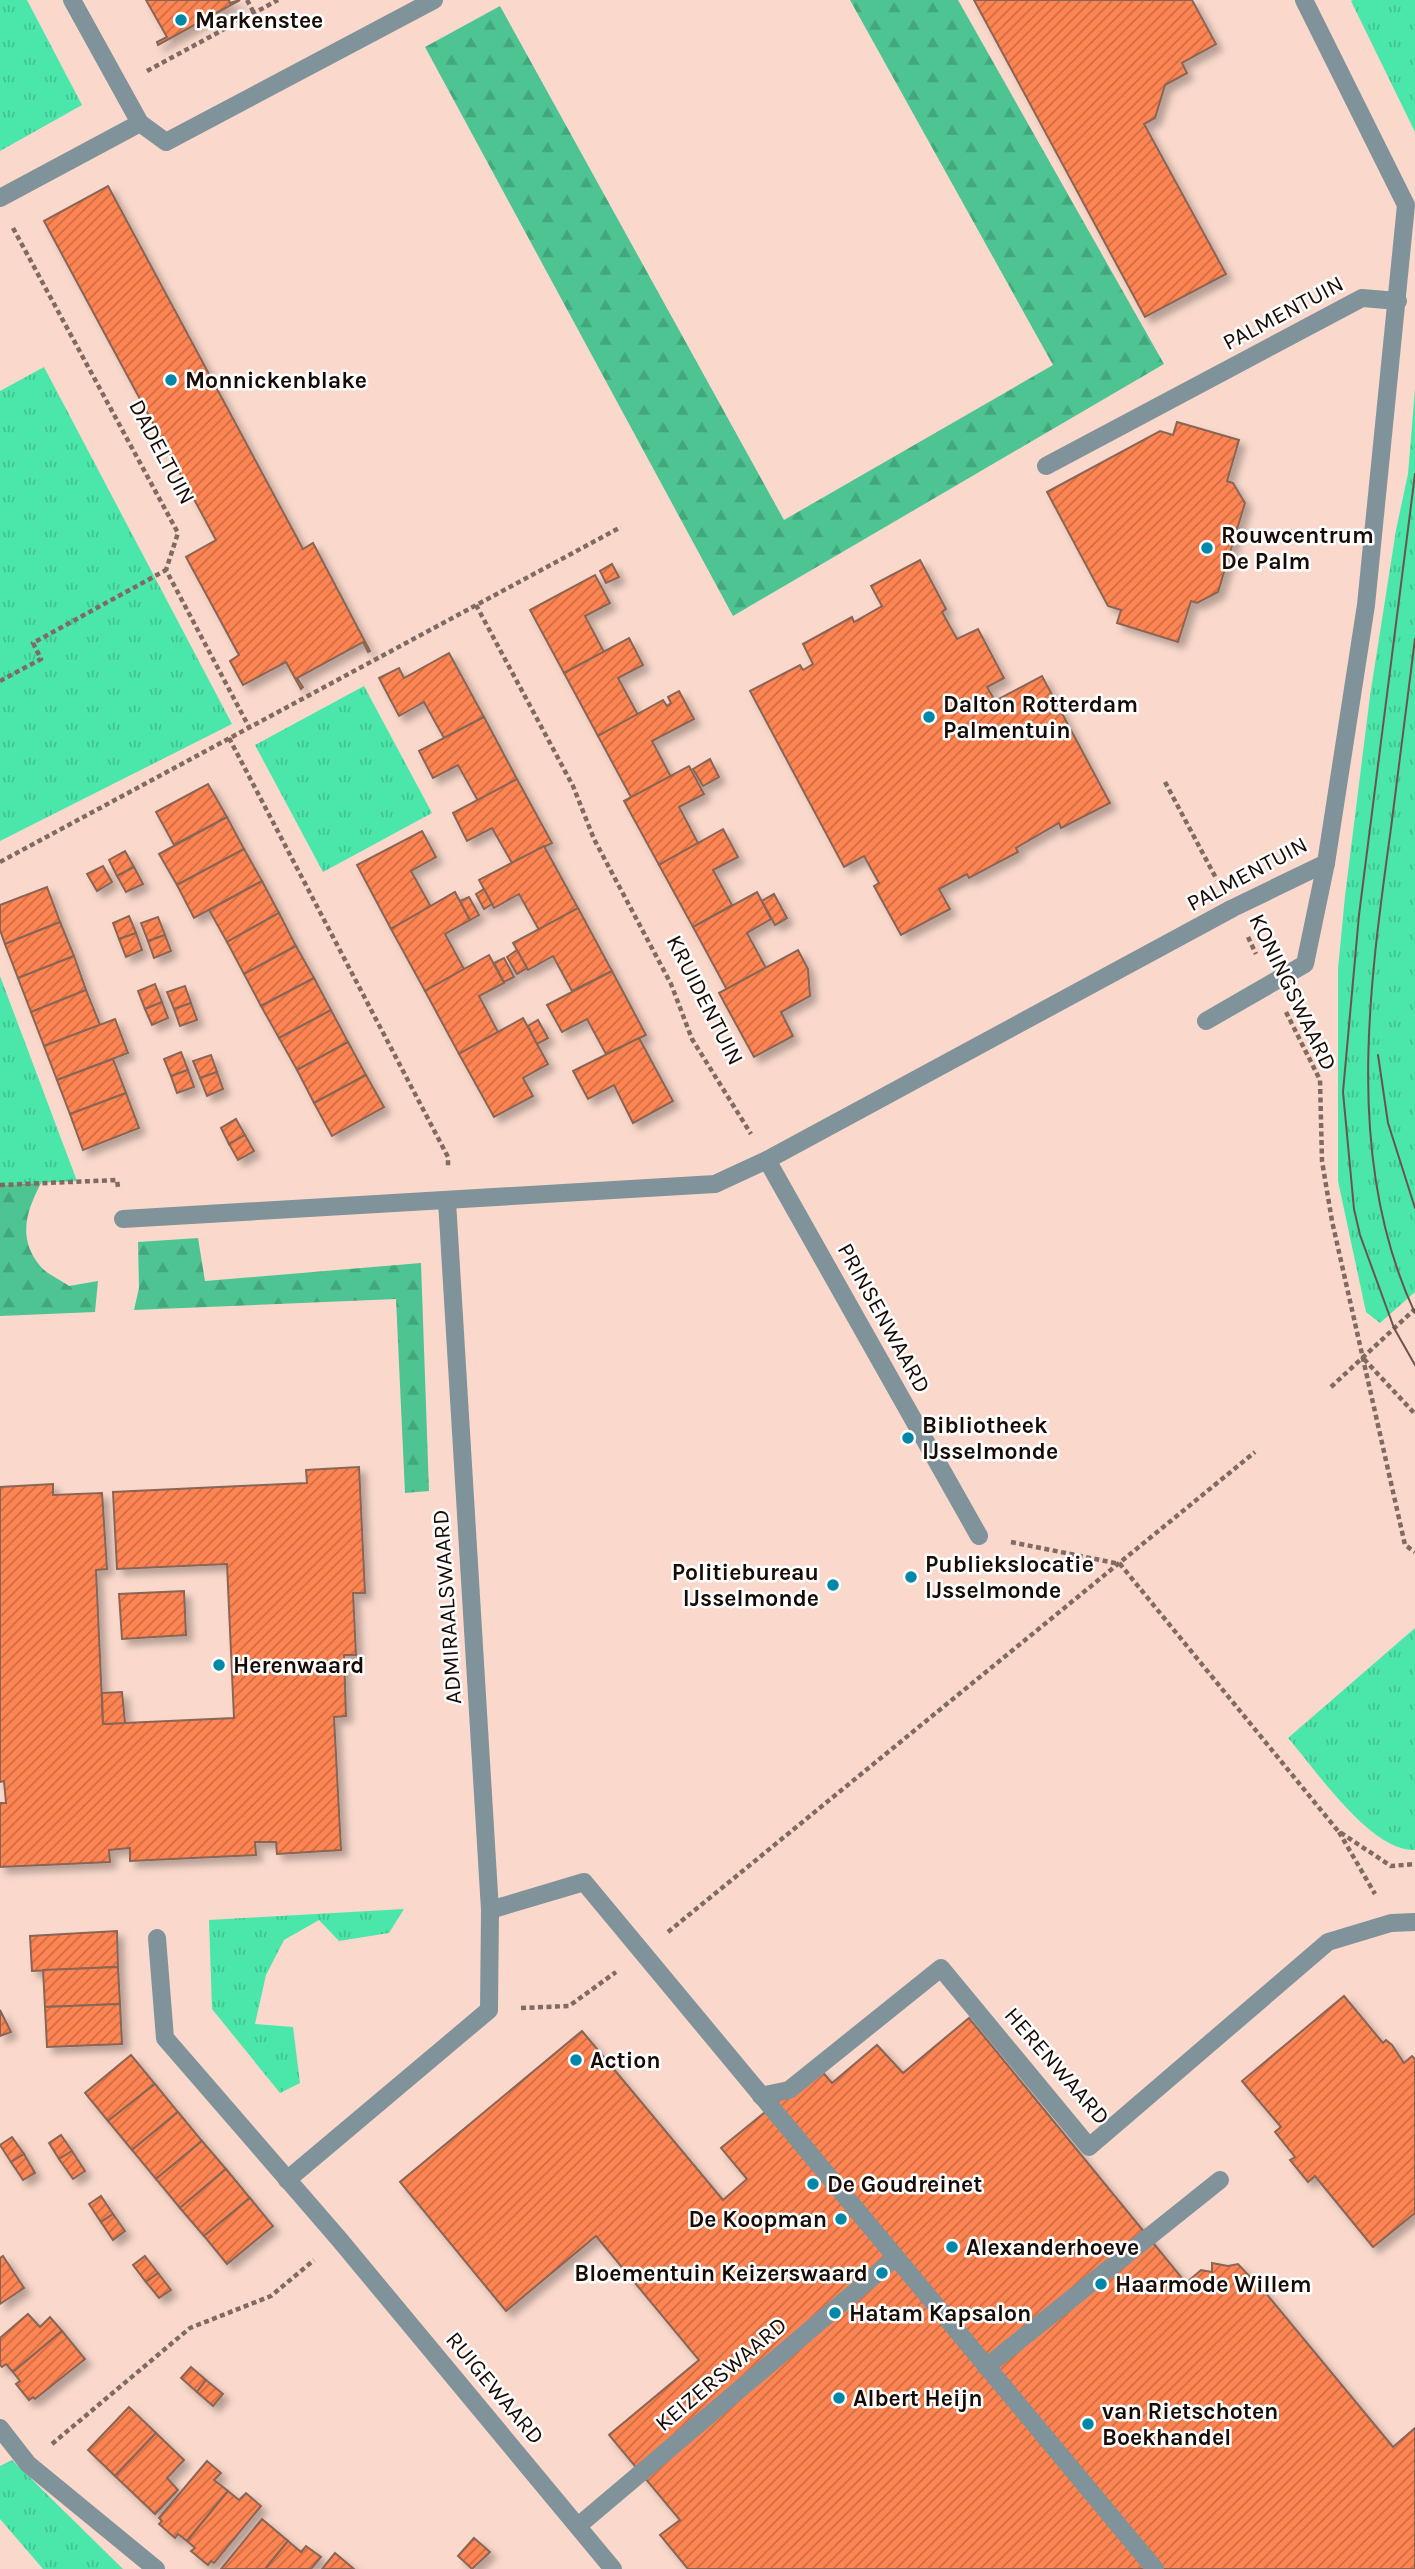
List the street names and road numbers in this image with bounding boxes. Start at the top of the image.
street label: PALMENTUIN [1218,270,1348,356]
street label: DADELTUIN [123,395,201,509]
street label: PALMENTUIN [1182,831,1312,917]
street label: KONINGSWAARD [1243,909,1343,1075]
street label: KRUIDENTUIN [661,931,749,1069]
street label: PRINSENWAARD [832,1238,936,1398]
street label: ADMIRAALSWAARD [427,1509,467,1705]
street label: HERENWAARD [999,2002,1115,2130]
street label: KEIZERSWAARD [650,2311,792,2437]
street label: RUIGEWAARD [440,2326,550,2450]

